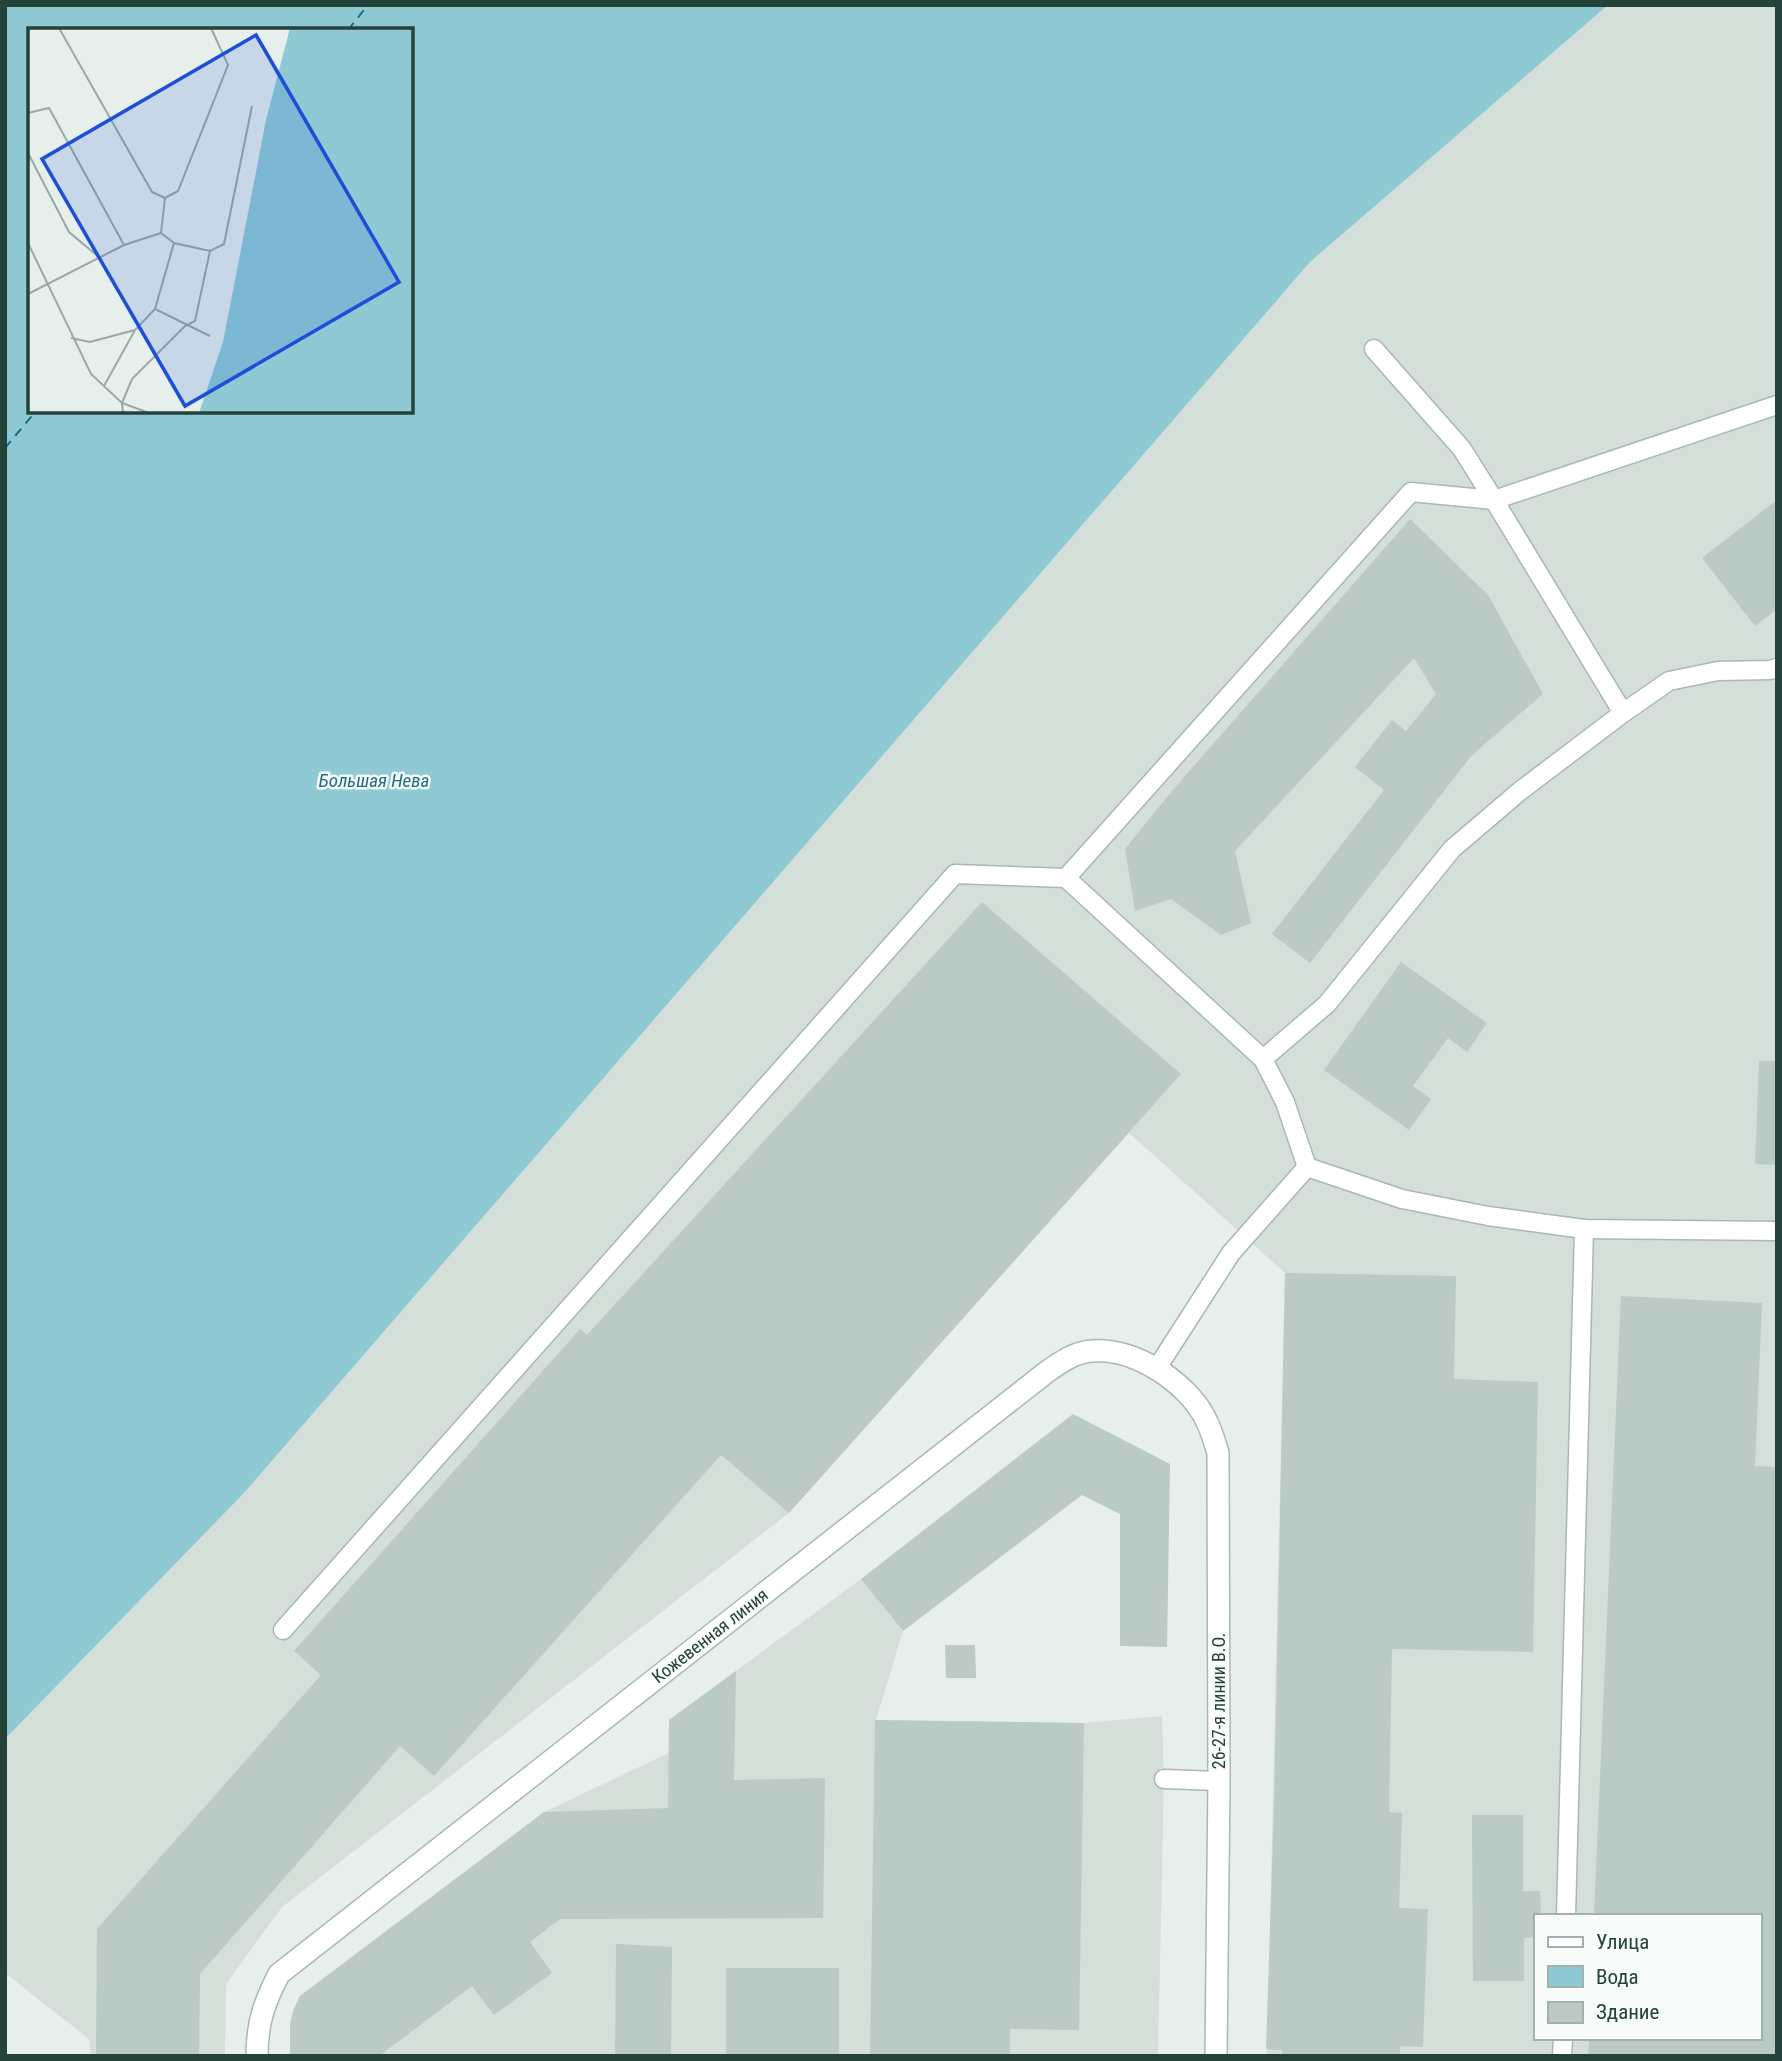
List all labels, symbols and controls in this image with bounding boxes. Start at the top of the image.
inset map [28,28,413,413]
water label: Большая Нева [319,769,429,792]
street label: Кожевенная линия [647,1584,772,1687]
street label: 26-27-я линии В.О. [1208,1633,1229,1769]
legend [1534,1914,1761,2040]
text: Улица [1596,1930,1649,1954]
text: Вода [1596,1965,1639,1989]
text: Здание [1596,2000,1660,2024]

